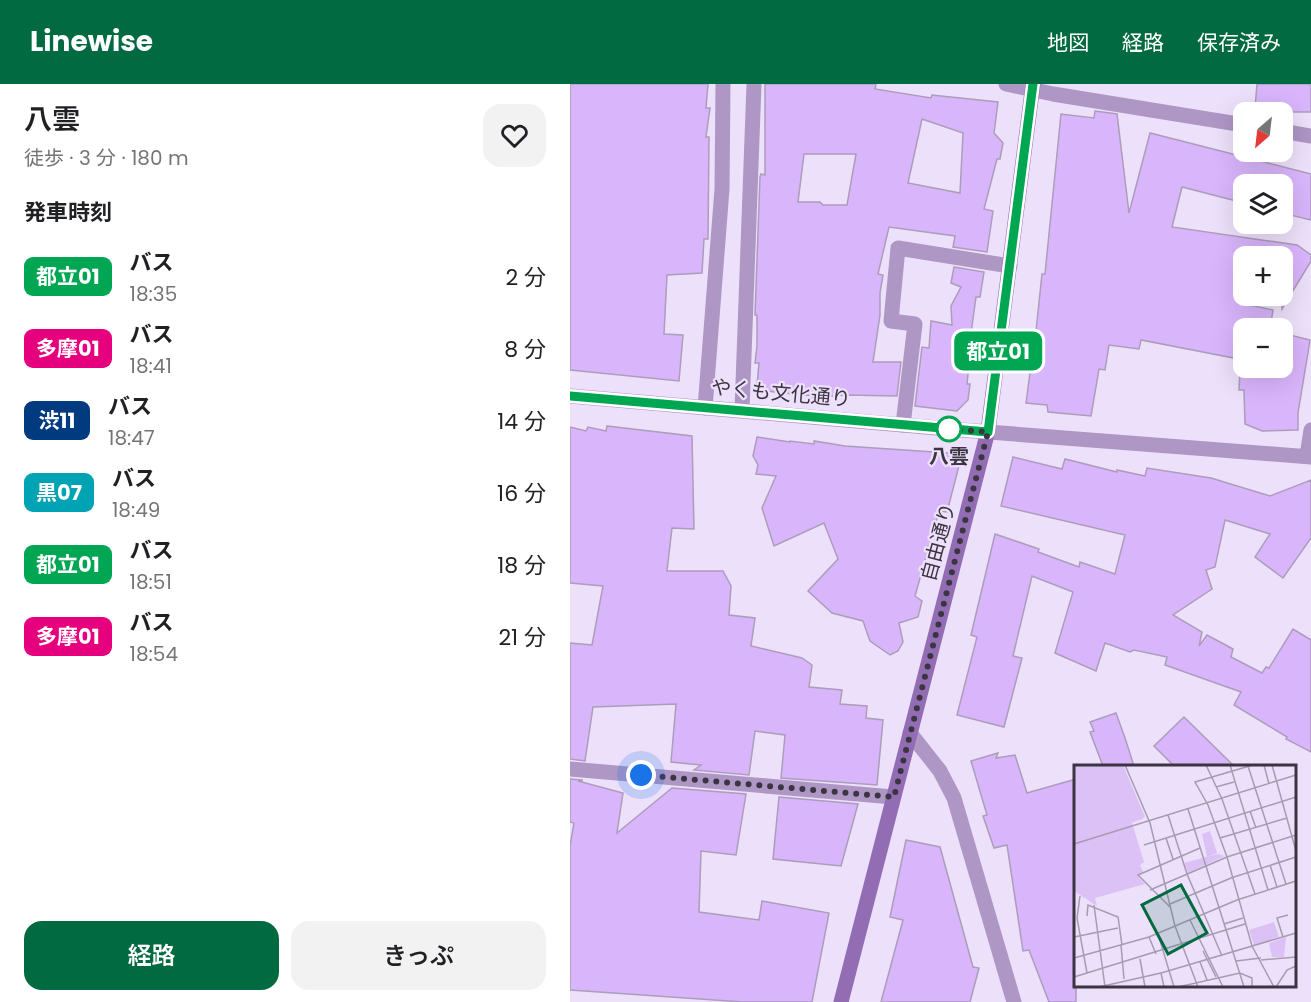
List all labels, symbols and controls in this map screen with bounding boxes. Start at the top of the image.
text: Linewise [30,22,153,61]
text: 地図 [1047,28,1089,57]
text: 経路 [1122,28,1164,57]
text: 保存済み [1197,28,1281,57]
text: 八雲 [24,100,80,139]
north arrow [1233,102,1293,162]
map controls [1233,102,1293,378]
button: heart [483,104,546,167]
text: 徒歩 · 3 分 · 180 m [24,144,188,172]
button: layers [1233,174,1293,234]
text: 発車時刻 [24,197,112,228]
button: + [1233,246,1293,306]
text: バス [130,247,174,278]
text: 都立01 [36,262,100,291]
text: 2 分 [505,262,546,293]
text: 18:35 [130,280,177,308]
button: − [1233,318,1293,378]
text: バス [130,319,174,350]
line badge: 都立01 [956,332,1040,370]
text: 多摩01 [36,334,100,363]
text: 8 分 [504,334,546,365]
text: 都立01 [966,337,1030,366]
text: 18:41 [130,352,172,380]
street label: やくも文化通り [710,373,852,413]
text: バス [108,391,152,422]
text: 渋11 [39,406,75,435]
text: 14 分 [497,406,546,437]
marker: 八雲 [936,416,962,442]
text: 18:47 [108,424,155,452]
place label: 八雲 [929,442,969,470]
text: バス [112,463,156,494]
text: 黒07 [36,478,82,507]
text: 16 分 [497,478,546,509]
text: 18:49 [112,496,160,524]
street label: 自由通り [914,500,962,584]
text: バス [130,535,174,566]
text: 都立01 [36,550,100,579]
text: 18 分 [497,550,546,581]
text: 18:51 [130,568,172,596]
text: バス [130,607,174,638]
text: 多摩01 [36,622,100,651]
text: 21 分 [498,622,546,653]
text: 18:54 [130,640,178,668]
your location [626,760,656,790]
inset map [1074,765,1296,987]
button: 経路 [24,921,279,990]
button: きっぷ [291,921,546,990]

